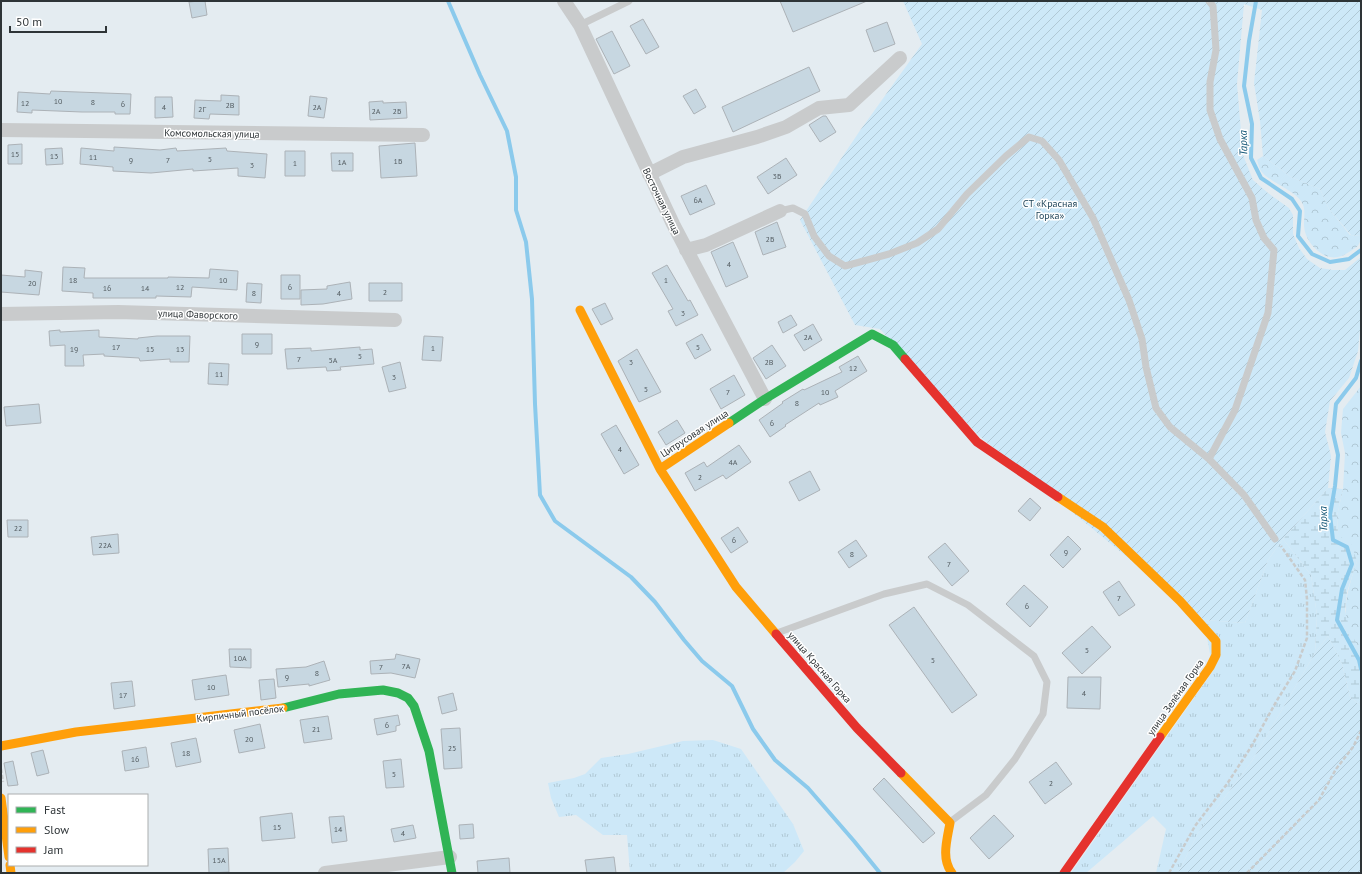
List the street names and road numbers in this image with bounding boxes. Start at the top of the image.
street label: Комсомольская улица [164,126,260,141]
street label: Восточная улица [640,166,683,237]
street label: улица Фаворского [158,307,238,322]
street label: Цитрусовая улица [658,407,731,460]
street label: улица Красная Горка [785,629,854,706]
street label: улица Зелёная Горка [1144,657,1207,738]
street label: Кирпичный посёлок [196,702,285,725]

